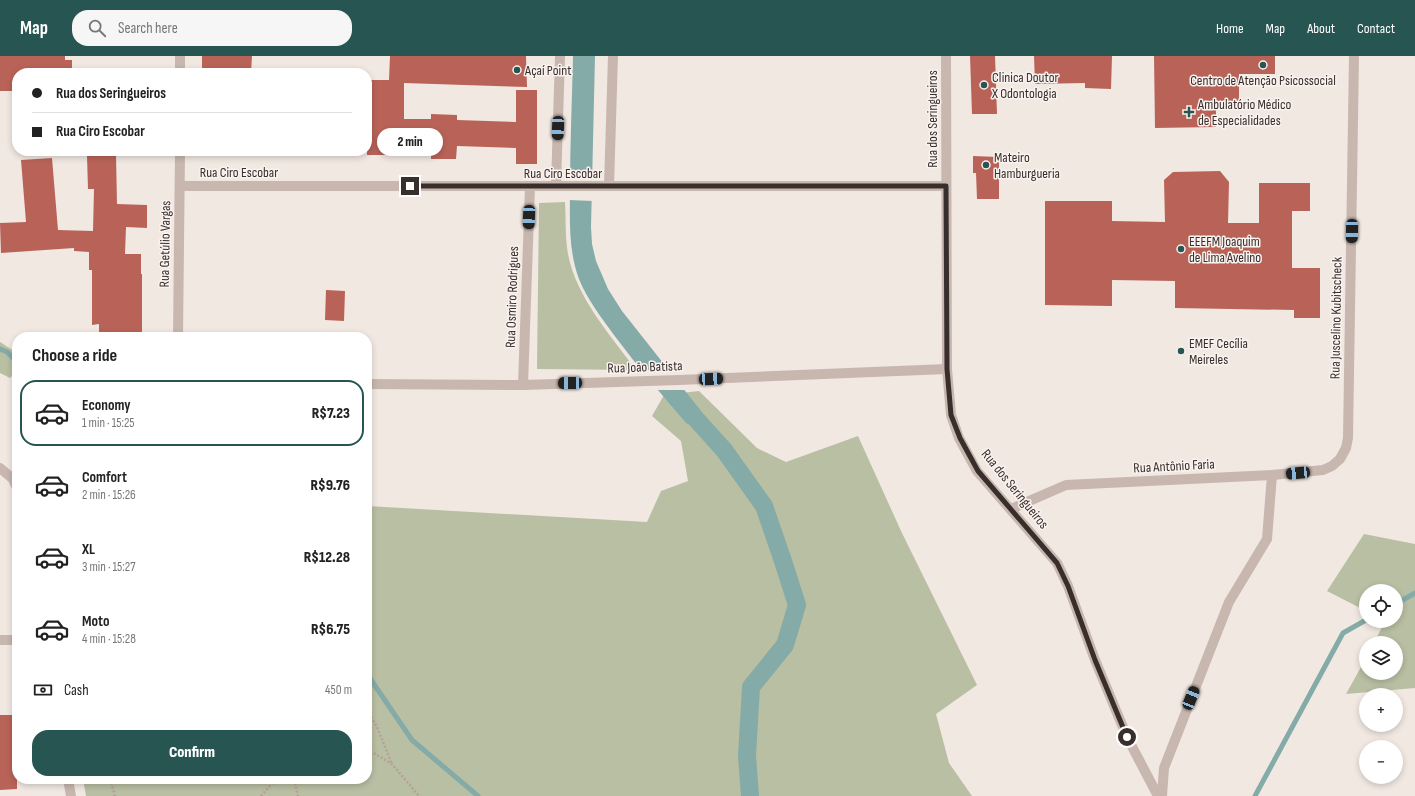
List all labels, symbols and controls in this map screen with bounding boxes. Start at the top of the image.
search box [72,10,352,46]
text: Map [20,17,48,40]
icon: search [86,17,108,39]
text: Search here [118,19,178,38]
text: Home [1216,20,1244,37]
text: Map [1266,20,1285,37]
text: About [1307,20,1335,37]
text: Contact [1357,20,1395,37]
marker: Centro de Atenção Psicossocial [1258,60,1268,70]
place label: Açaí Point [524,62,572,79]
marker: Açaí Point [512,65,522,75]
place label: Clinica Doutor X Odontologia [991,69,1058,102]
street label: Rua dos Seringueiros [924,70,941,168]
place label: Centro de Atenção Psicossocial [1190,72,1336,89]
marker: Clinica Doutor X Odontologia [979,80,989,90]
text: Rua dos Seringueiros [56,84,166,103]
place label: Ambulatório Médico de Especialidades [1197,96,1291,129]
marker: Ambulatório Médico de Especialidades [1183,106,1195,118]
car [552,116,564,140]
text: Rua Ciro Escobar [56,122,145,141]
callout: 2 min [377,128,443,156]
text: 2 min [397,134,423,150]
place label: Mateiro Hamburgueria [994,149,1060,182]
marker: Mateiro Hamburgueria [981,160,991,170]
street label: Rua Ciro Escobar [200,164,278,181]
street label: Rua Ciro Escobar [524,165,602,182]
route end [401,177,419,195]
street label: Rua Getúlio Vargas [156,200,174,288]
car [523,205,535,229]
car [1346,219,1358,243]
place label: EEEFM Joaquim de Lima Avelino [1189,233,1261,266]
marker: EEEFM Joaquim de Lima Avelino [1176,244,1186,254]
street label: Rua Osmiro Rodrigues [502,246,522,348]
street label: Rua Juscelino Kubitscheck [1326,256,1346,379]
place label: EMEF Cecília Meireles [1189,335,1248,368]
text: Choose a ride [32,345,117,366]
marker: EMEF Cecília Meireles [1176,346,1186,356]
street label: Rua João Batista [607,357,683,377]
car [699,372,723,386]
car [558,377,582,389]
icon: car [34,395,70,431]
text: Economy [82,396,131,415]
text: R$7.23 [312,404,350,423]
text: 1 min · 15:25 [82,415,134,431]
street label: Rua dos Seringueiros [978,446,1052,532]
street label: Rua Antônio Faria [1133,455,1215,477]
car [1286,466,1310,480]
icon: car [34,467,70,503]
text: Comfort [82,468,127,487]
text: R$9.76 [310,476,350,495]
text: 2 min · 15:26 [82,487,136,503]
icon: car [34,539,70,575]
text: XL [82,540,95,559]
text: R$12.28 [304,548,350,567]
text: 3 min · 15:27 [82,559,135,575]
map controls [1359,584,1403,784]
button: locate [1359,584,1403,628]
icon: car [34,611,70,647]
text: Moto [82,612,109,631]
text: R$6.75 [311,620,350,639]
text: 4 min · 15:28 [82,631,136,647]
button: layers [1359,636,1403,680]
icon: cash [32,679,54,701]
text: Cash [64,681,89,700]
text: 450 m [325,682,352,698]
car [1181,685,1201,711]
button: + [1359,688,1403,732]
route start [1118,728,1136,746]
button: Confirm [32,730,352,776]
button: − [1359,740,1403,784]

